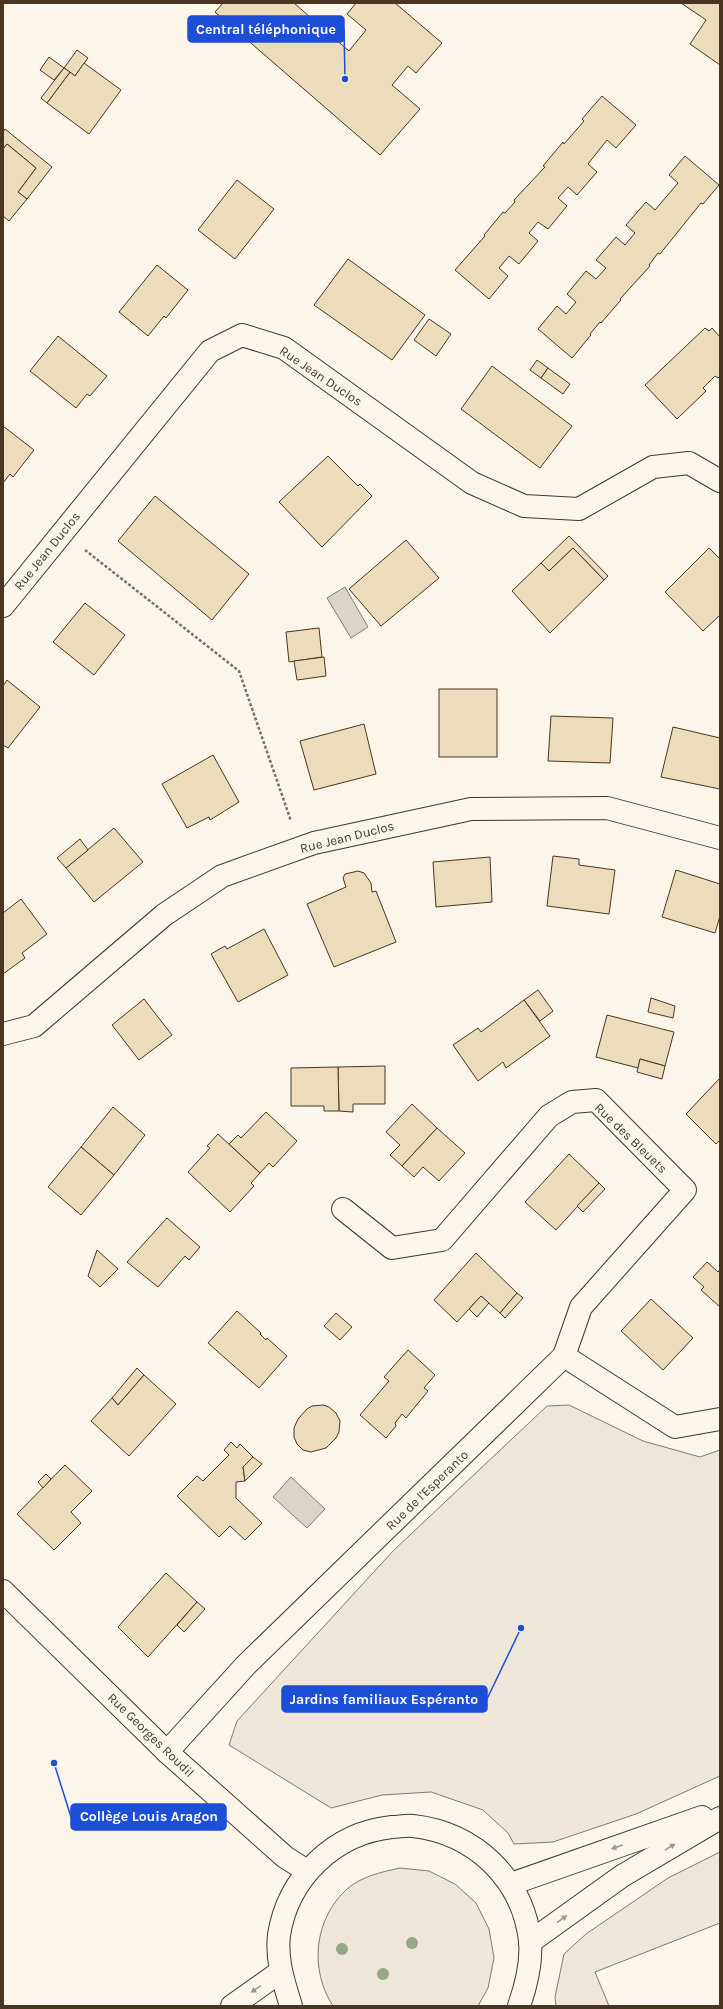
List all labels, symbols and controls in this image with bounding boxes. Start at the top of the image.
callout: Central téléphonique [188,16,344,42]
text: Central téléphonique [196,21,336,38]
street label: Rue Jean Duclos [277,343,365,409]
street label: Rue Jean Duclos [11,509,83,593]
street label: Rue Jean Duclos [298,818,396,856]
street label: Rue des Bleuets [592,1100,670,1176]
street label: Rue de l'Esperanto [383,1447,471,1533]
callout: Jardins familiaux Espéranto [282,1686,487,1712]
street label: Rue Georges Roudil [105,1690,197,1780]
text: Jardins familiaux Espéranto [290,1691,478,1708]
callout: Collège Louis Aragon [71,1804,226,1830]
text: Collège Louis Aragon [80,1808,218,1825]
one-way arrow [664,1844,676,1851]
one-way arrow [611,1845,623,1851]
one-way arrow [556,1915,567,1923]
one-way arrow [251,1985,261,1993]

